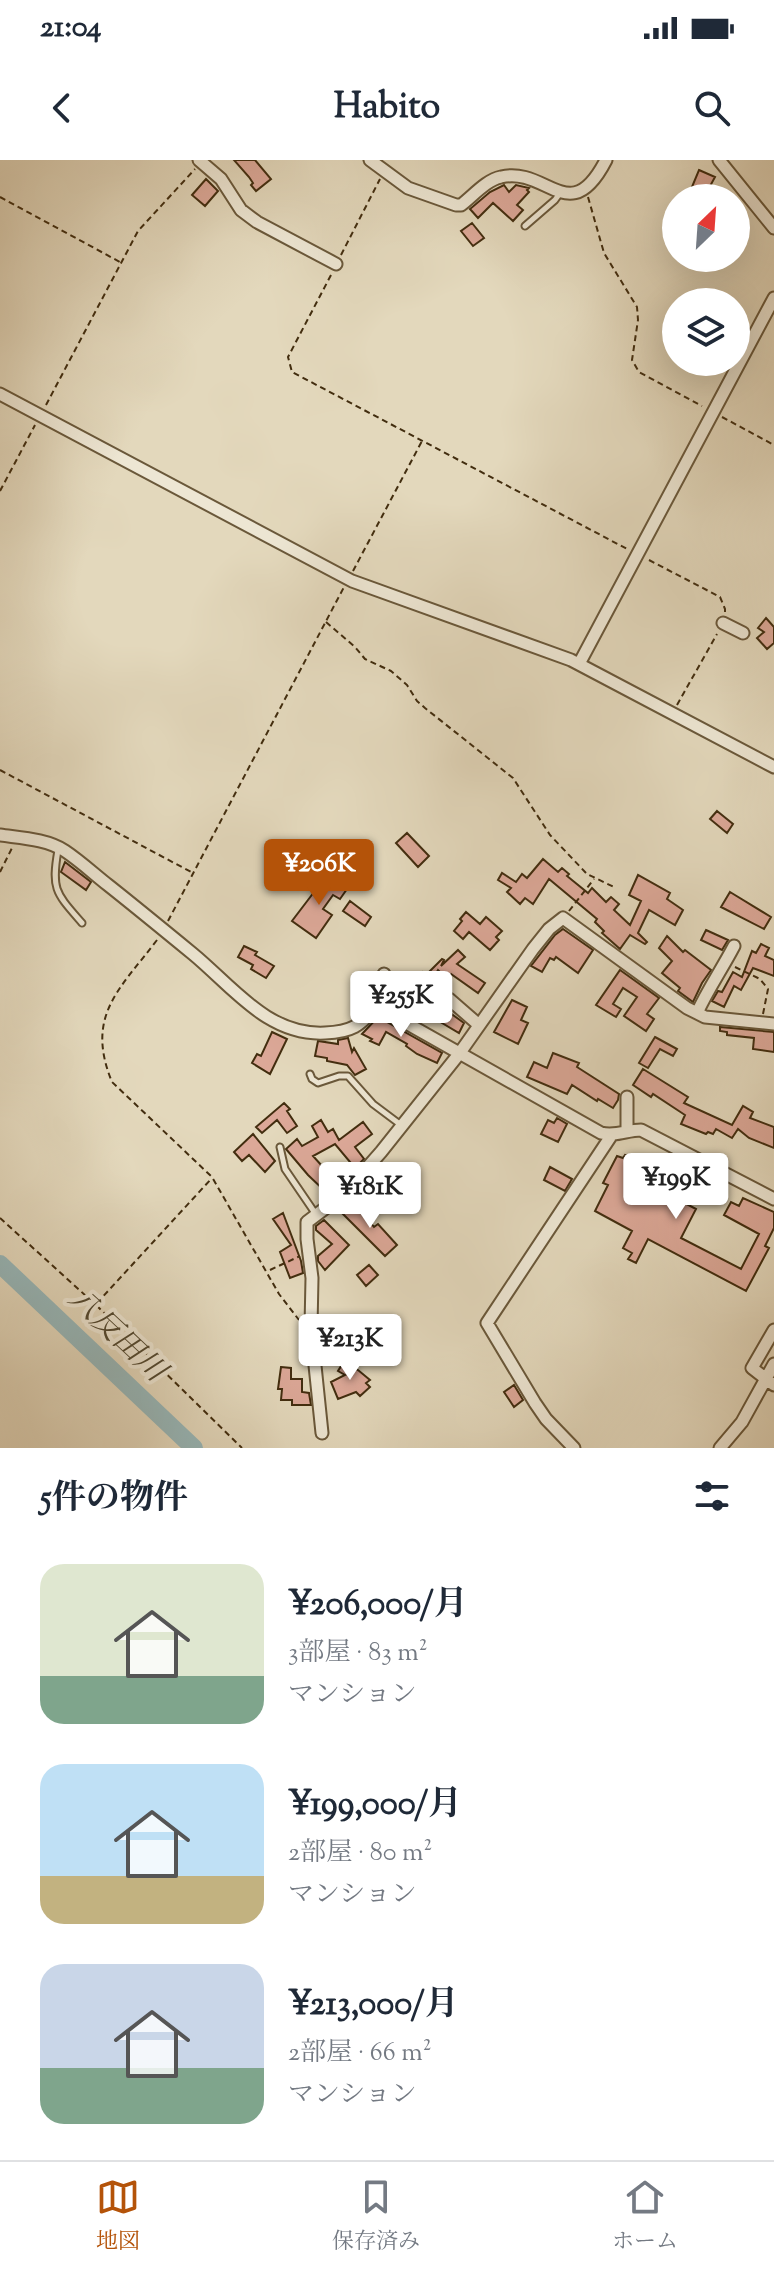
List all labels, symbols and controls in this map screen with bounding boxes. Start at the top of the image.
text: 21:04 [40,7,101,50]
text: Habito [334,82,440,134]
icon: back [40,86,84,130]
icon: search [690,86,734,130]
north arrow [662,184,750,272]
map controls [662,184,750,376]
button: layers [662,288,750,376]
pin: ¥206K [263,839,375,907]
text: ¥206K [282,846,356,883]
pin: ¥255K [345,971,457,1039]
text: ¥255K [368,978,434,1015]
pin: ¥199K [620,1153,732,1221]
text: ¥199K [641,1160,711,1197]
pin: ¥181K [314,1162,426,1230]
text: ¥181K [337,1169,403,1206]
water label: 八反田川 [57,1279,177,1395]
pin: ¥213K [294,1314,406,1382]
text: ¥213K [317,1321,383,1358]
icon: filters [690,1474,734,1518]
text: 5件の物件 [40,1475,188,1524]
text: ¥206,000/月 [288,1581,468,1630]
icon: home [104,1596,200,1692]
text: 3部屋 · 83 m² [288,1635,427,1672]
text: マンション [288,1677,417,1714]
text: ¥199,000/月 [288,1781,462,1830]
icon: home [104,1796,200,1892]
text: 2部屋 · 80 m² [288,1835,432,1872]
text: マンション [288,1877,417,1914]
text: ¥213,000/月 [288,1981,459,2030]
icon: home [104,1996,200,2092]
text: 2部屋 · 66 m² [288,2035,431,2072]
text: マンション [288,2077,417,2114]
tab: 地図 [96,2175,140,2259]
tab: 保存済み [332,2175,420,2259]
tab: ホーム [612,2175,678,2259]

